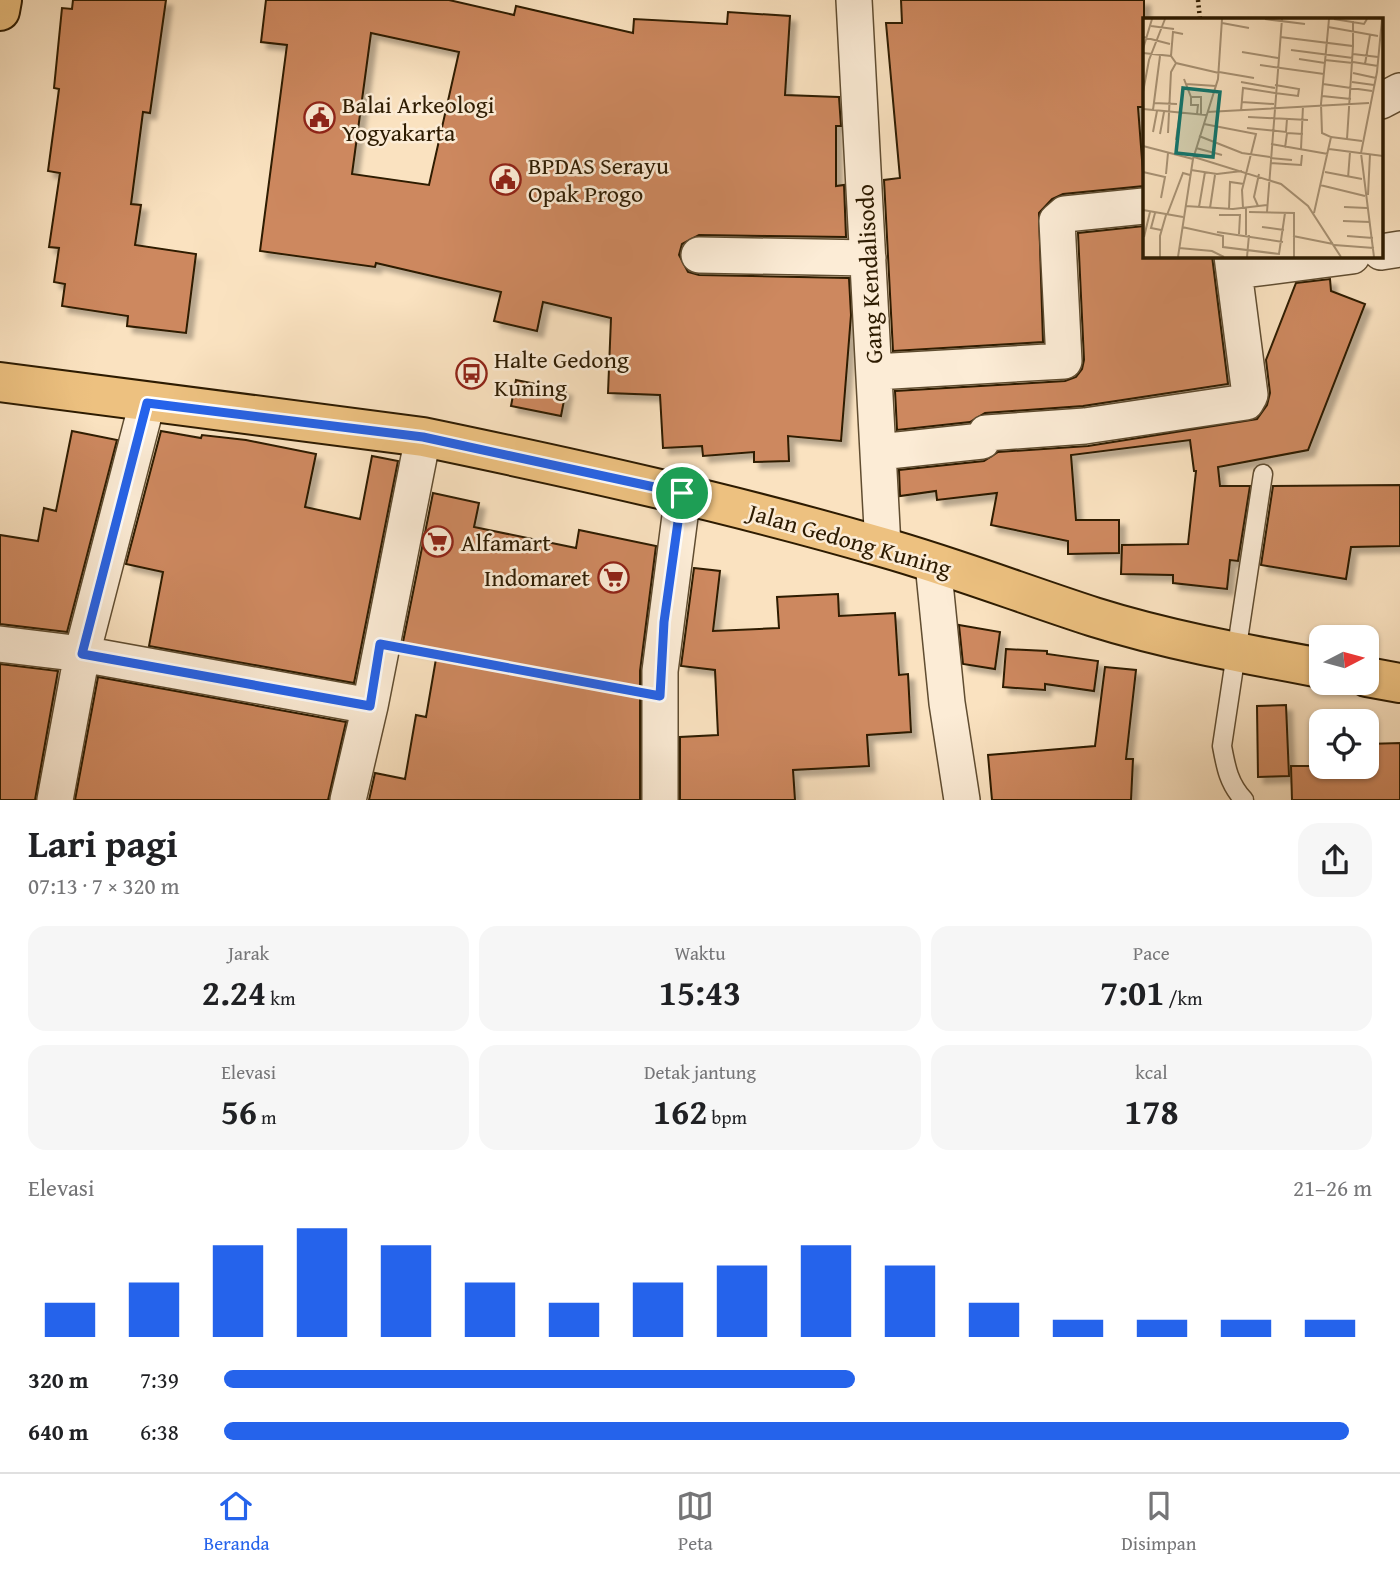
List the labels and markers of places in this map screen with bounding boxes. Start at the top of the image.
place label: Balai Arkeologi Yogyakarta [342,87,495,150]
public building icon: Balai Arkeologi Yogyakarta [302,101,336,135]
place label: BPDAS Serayu Opak Progo [528,148,669,211]
public building icon: BPDAS Serayu Opak Progo [488,162,522,196]
place label: Halte Gedong Kuning [494,342,629,405]
bus stop icon: Halte Gedong Kuning [454,356,488,390]
pin [652,463,712,523]
supermarket icon: Alfamart [421,525,455,559]
place label: Alfamart [461,525,551,560]
place label: Indomaret [484,560,591,595]
supermarket icon: Indomaret [596,560,630,594]

